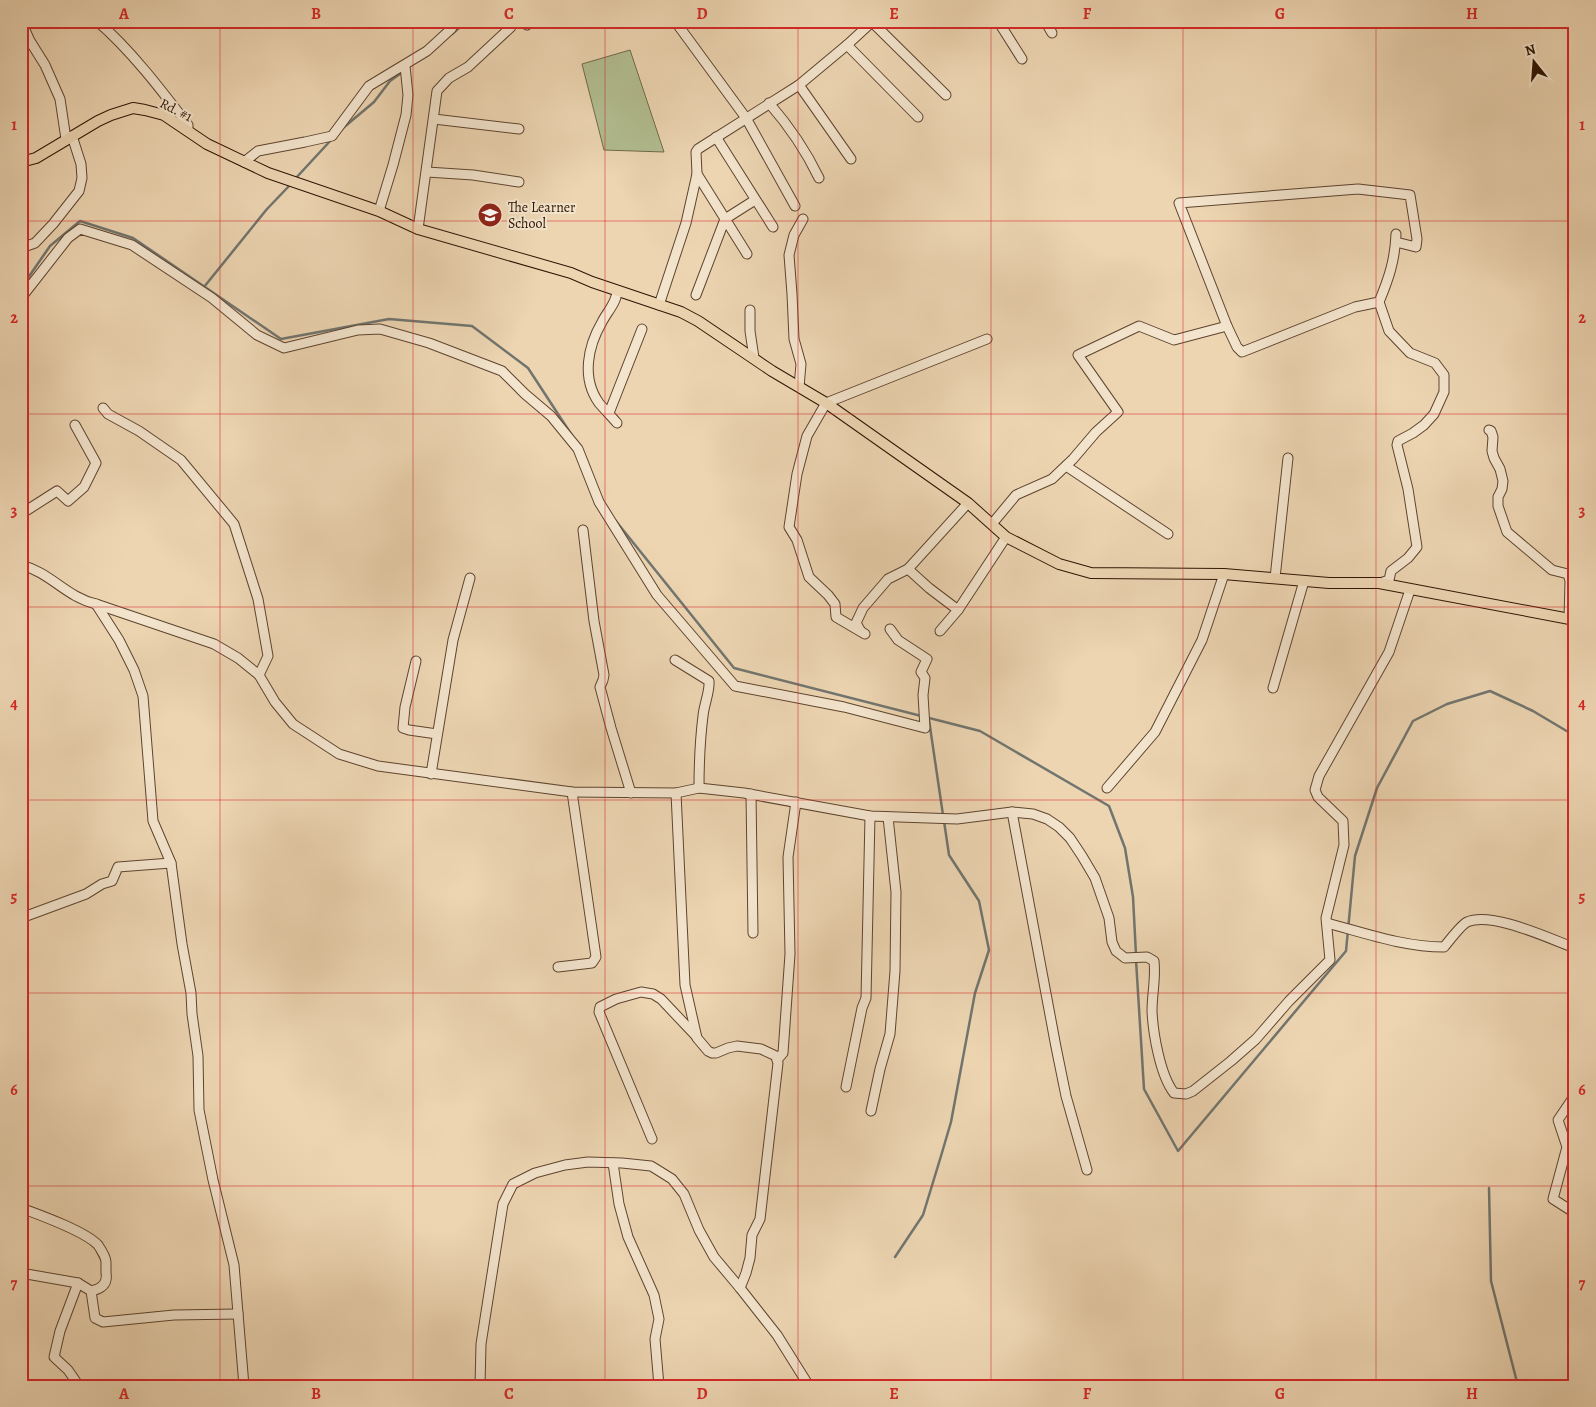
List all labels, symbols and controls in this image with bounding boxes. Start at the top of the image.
text: A [118,3,130,25]
text: B [311,3,321,25]
text: C [504,3,514,25]
text: D [696,3,708,25]
text: E [889,3,899,25]
text: F [1083,3,1092,25]
text: G [1275,3,1285,25]
text: H [1466,3,1478,25]
north arrow [1508,38,1558,88]
text: N [1523,39,1538,61]
street label: Rd. #1 [156,94,196,126]
text: 1 [11,114,17,136]
text: 1 [1579,114,1585,136]
place label: The Learner School [508,198,576,233]
school or university icon: The Learner School [477,202,503,228]
text: 2 [10,307,18,329]
text: 2 [1578,307,1586,329]
text: 3 [11,500,18,522]
text: 3 [1579,500,1586,522]
text: 4 [10,693,18,715]
text: 4 [1578,693,1586,715]
text: 5 [11,886,18,908]
text: 5 [1579,886,1586,908]
text: 6 [10,1079,18,1101]
text: 6 [1578,1079,1586,1101]
text: 7 [11,1273,18,1295]
text: 7 [1579,1273,1586,1295]
text: A [118,1383,130,1405]
text: B [311,1383,321,1405]
text: C [504,1383,514,1405]
text: D [696,1383,708,1405]
text: E [889,1383,899,1405]
text: F [1083,1383,1092,1405]
text: G [1275,1383,1285,1405]
text: H [1466,1383,1478,1405]

